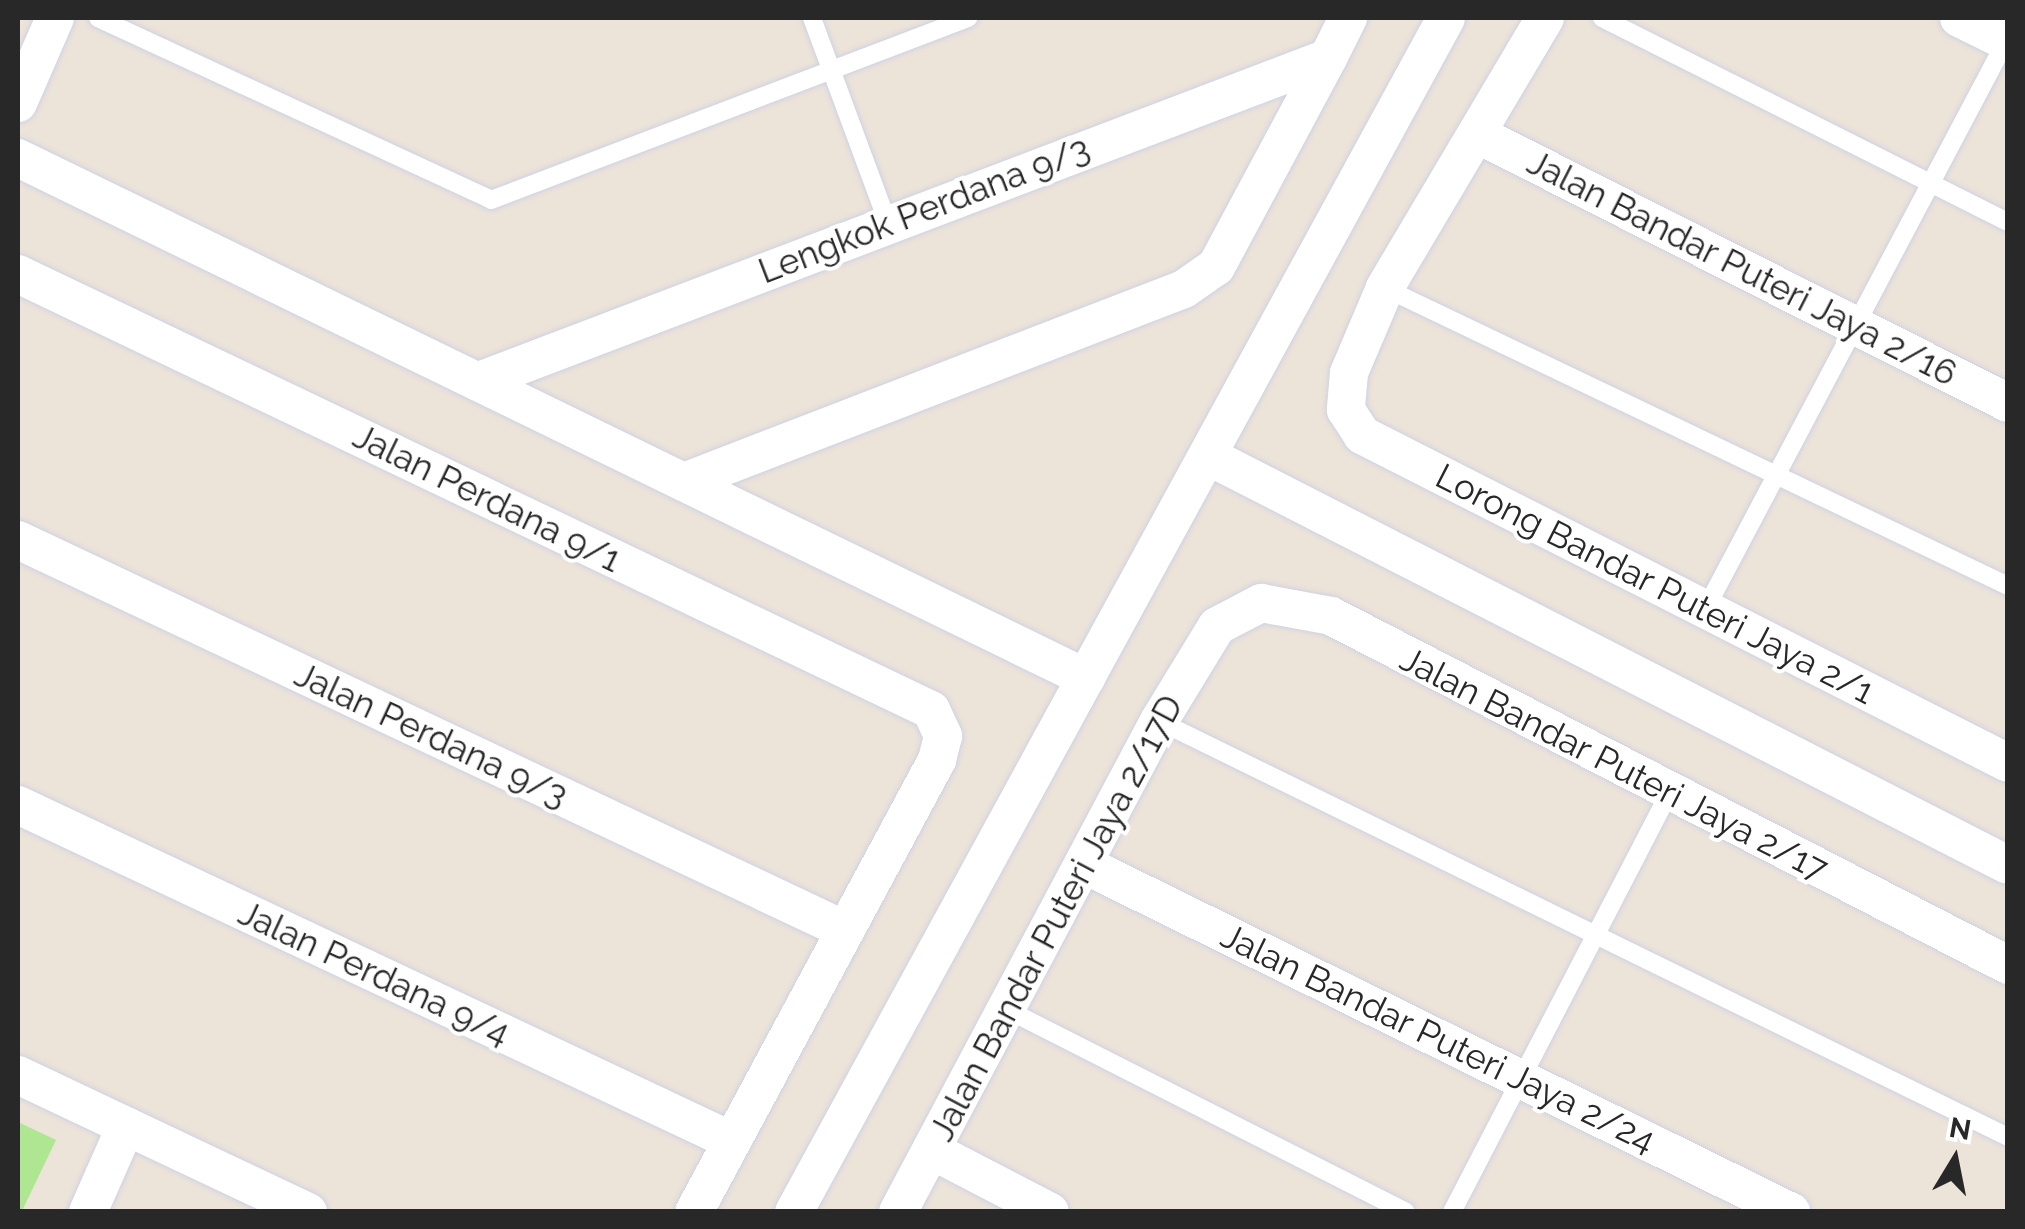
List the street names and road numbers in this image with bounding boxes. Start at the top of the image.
street label: Lengkok Perdana 9/3 [753,128,1095,292]
street label: Jalan Bandar Puteri Jaya 2/16 [1519,141,1965,395]
street label: Jalan Perdana 9/1 [346,415,628,581]
street label: Lorong Bandar Puteri Jaya 2/1 [1428,455,1882,713]
street label: Jalan Bandar Puteri Jaya 2/17 [1393,637,1835,891]
street label: Jalan Perdana 9/3 [288,653,574,817]
street label: Jalan Bandar Puteri Jaya 2/17D [920,687,1192,1149]
street label: Jalan Perdana 9/4 [232,892,516,1054]
street label: Jalan Bandar Puteri Jaya 2/24 [1213,914,1663,1162]

